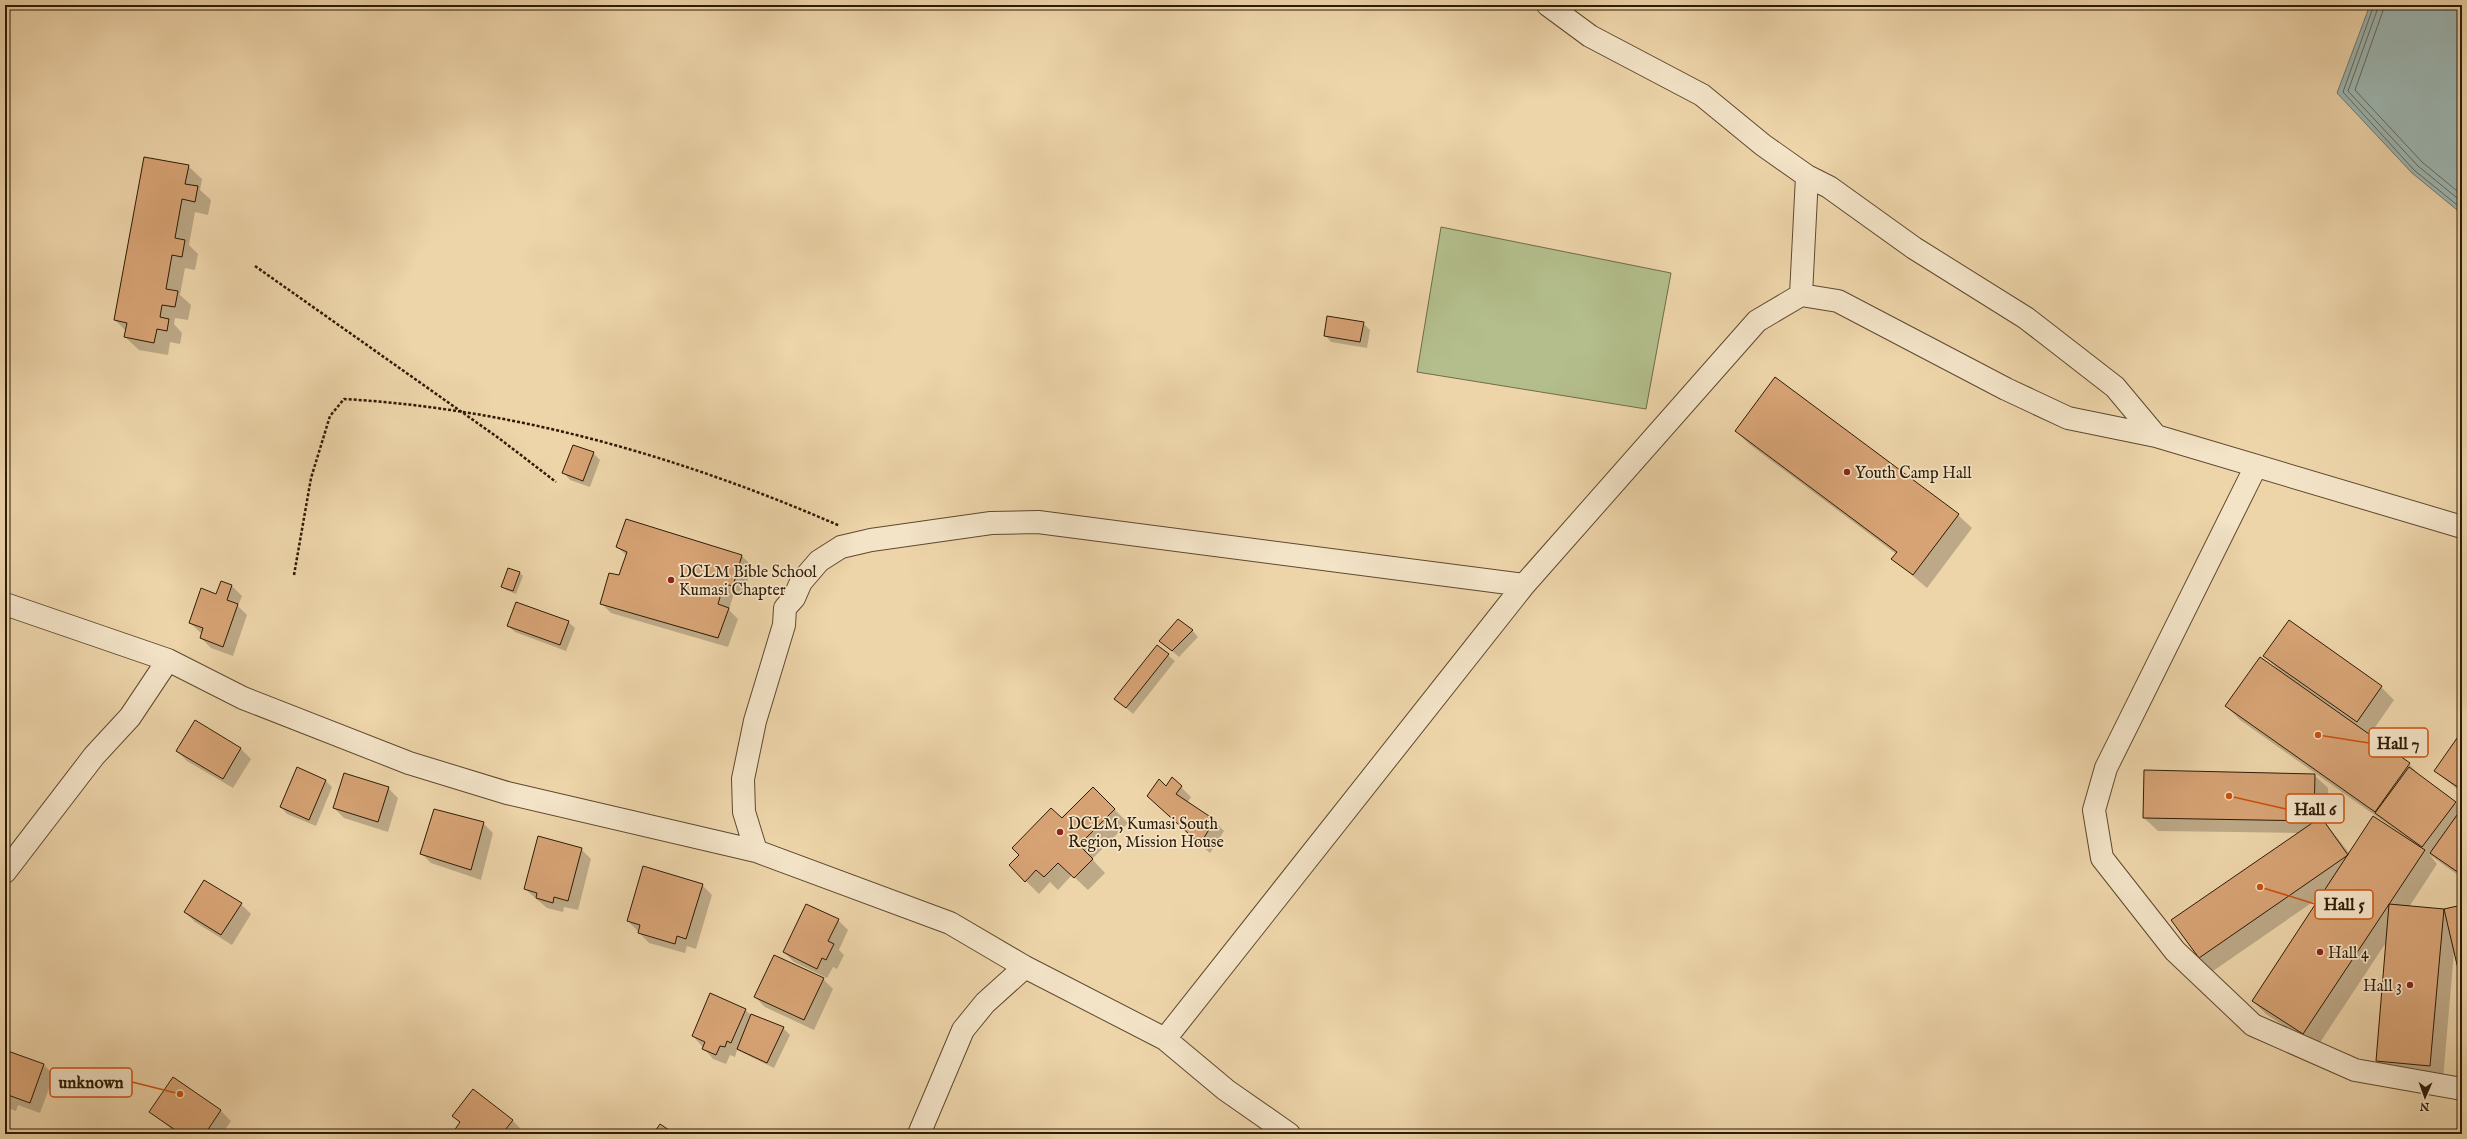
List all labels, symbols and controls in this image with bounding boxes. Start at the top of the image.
place label: Youth Camp Hall [1855,464,1972,484]
marker: Youth Camp Hall [1842,467,1852,477]
place label: DCLM Bible School Kumasi Chapter [679,563,817,601]
marker: DCLM Bible School Kumasi Chapter [666,575,676,585]
callout: Hall 7 [2369,728,2428,757]
text: Hall 7 [2377,734,2420,755]
callout: Hall 6 [2286,794,2344,823]
text: Hall 6 [2294,800,2337,821]
place label: DCLM, Kumasi South Region, Mission House [1068,815,1224,853]
marker: DCLM, Kumasi South Region, Mission House [1055,827,1065,837]
callout: Hall 5 [2315,890,2373,919]
text: Hall 5 [2323,895,2365,916]
place label: Hall 4 [2328,944,2369,964]
marker: Hall 4 [2315,947,2325,957]
place label: Hall 3 [2363,977,2402,997]
marker: Hall 3 [2405,980,2415,990]
callout: unknown [50,1068,132,1097]
text: unknown [58,1073,124,1094]
north arrow [2405,1077,2445,1117]
text: N [2419,1099,2431,1113]

